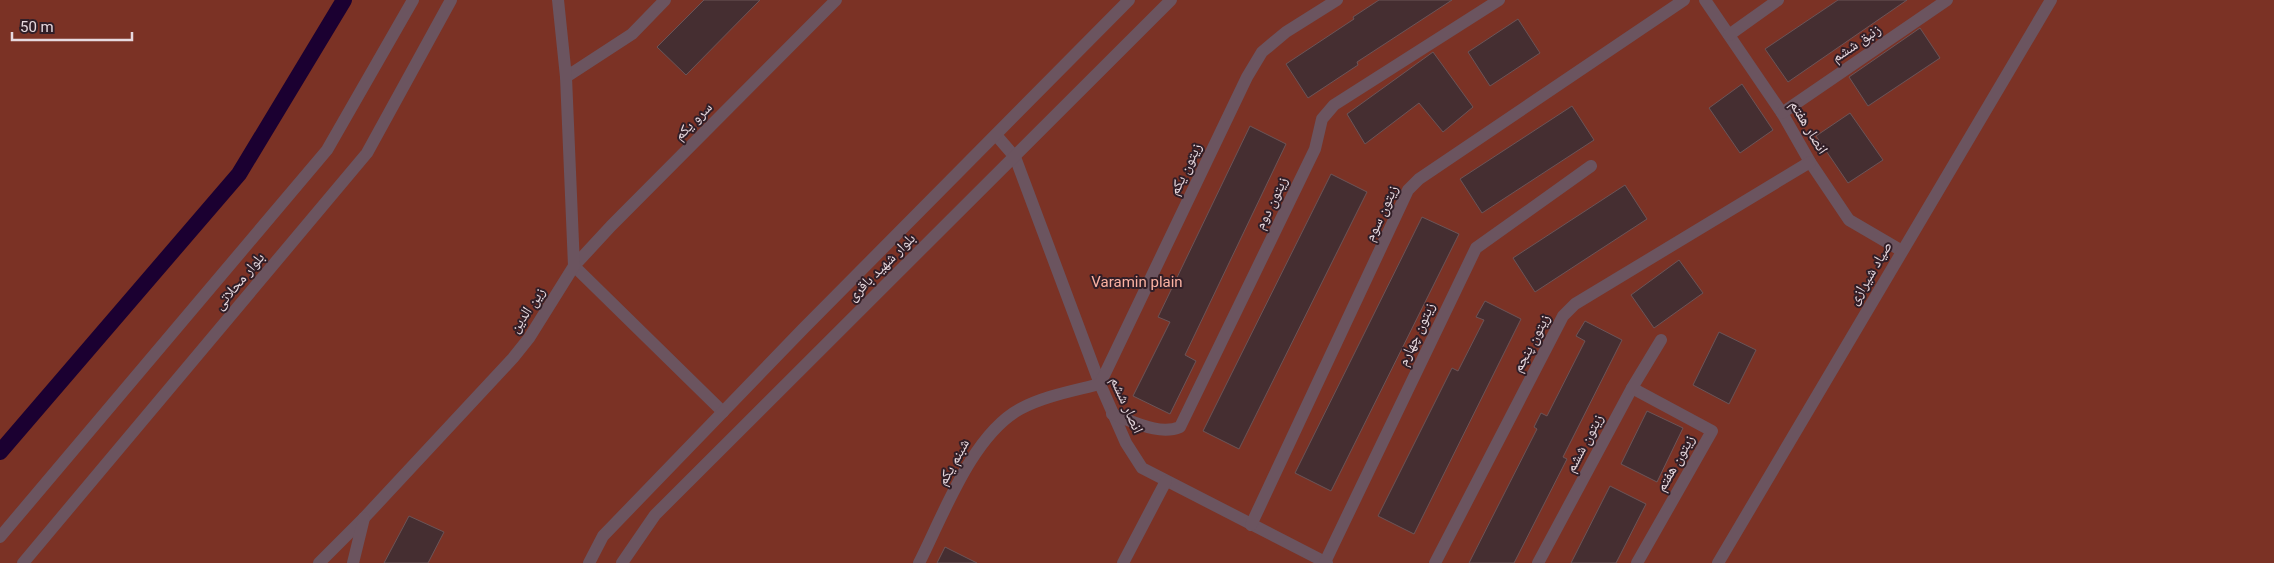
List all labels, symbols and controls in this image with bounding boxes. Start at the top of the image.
scale bar [12,10,132,42]
text: 50 m [20,18,54,36]
street label: زنبق ششم [1828,20,1885,67]
street label: انصار هفتم [1785,97,1832,158]
street label: سرو یکم [670,98,717,145]
street label: زیتون یکم [1165,140,1206,198]
street label: زیتون دوم [1251,174,1292,233]
street label: زیتون سوم [1360,182,1403,244]
street label: بلوار شهید باقری [843,229,920,306]
street label: صیاد شیرازی [1844,238,1897,309]
street label: بلوار محلاتی [210,249,269,314]
park label: Varamin plain [1091,273,1183,291]
street label: زین الدین [505,284,550,337]
street label: زیتون چهارم [1393,299,1440,369]
street label: زیتون پنجم [1508,311,1555,376]
street label: انصار ششم [1106,374,1148,437]
street label: زیتون ششم [1561,411,1608,476]
street label: زیتون هفتم [1652,431,1699,495]
street label: شبنم یکم [933,436,974,489]

